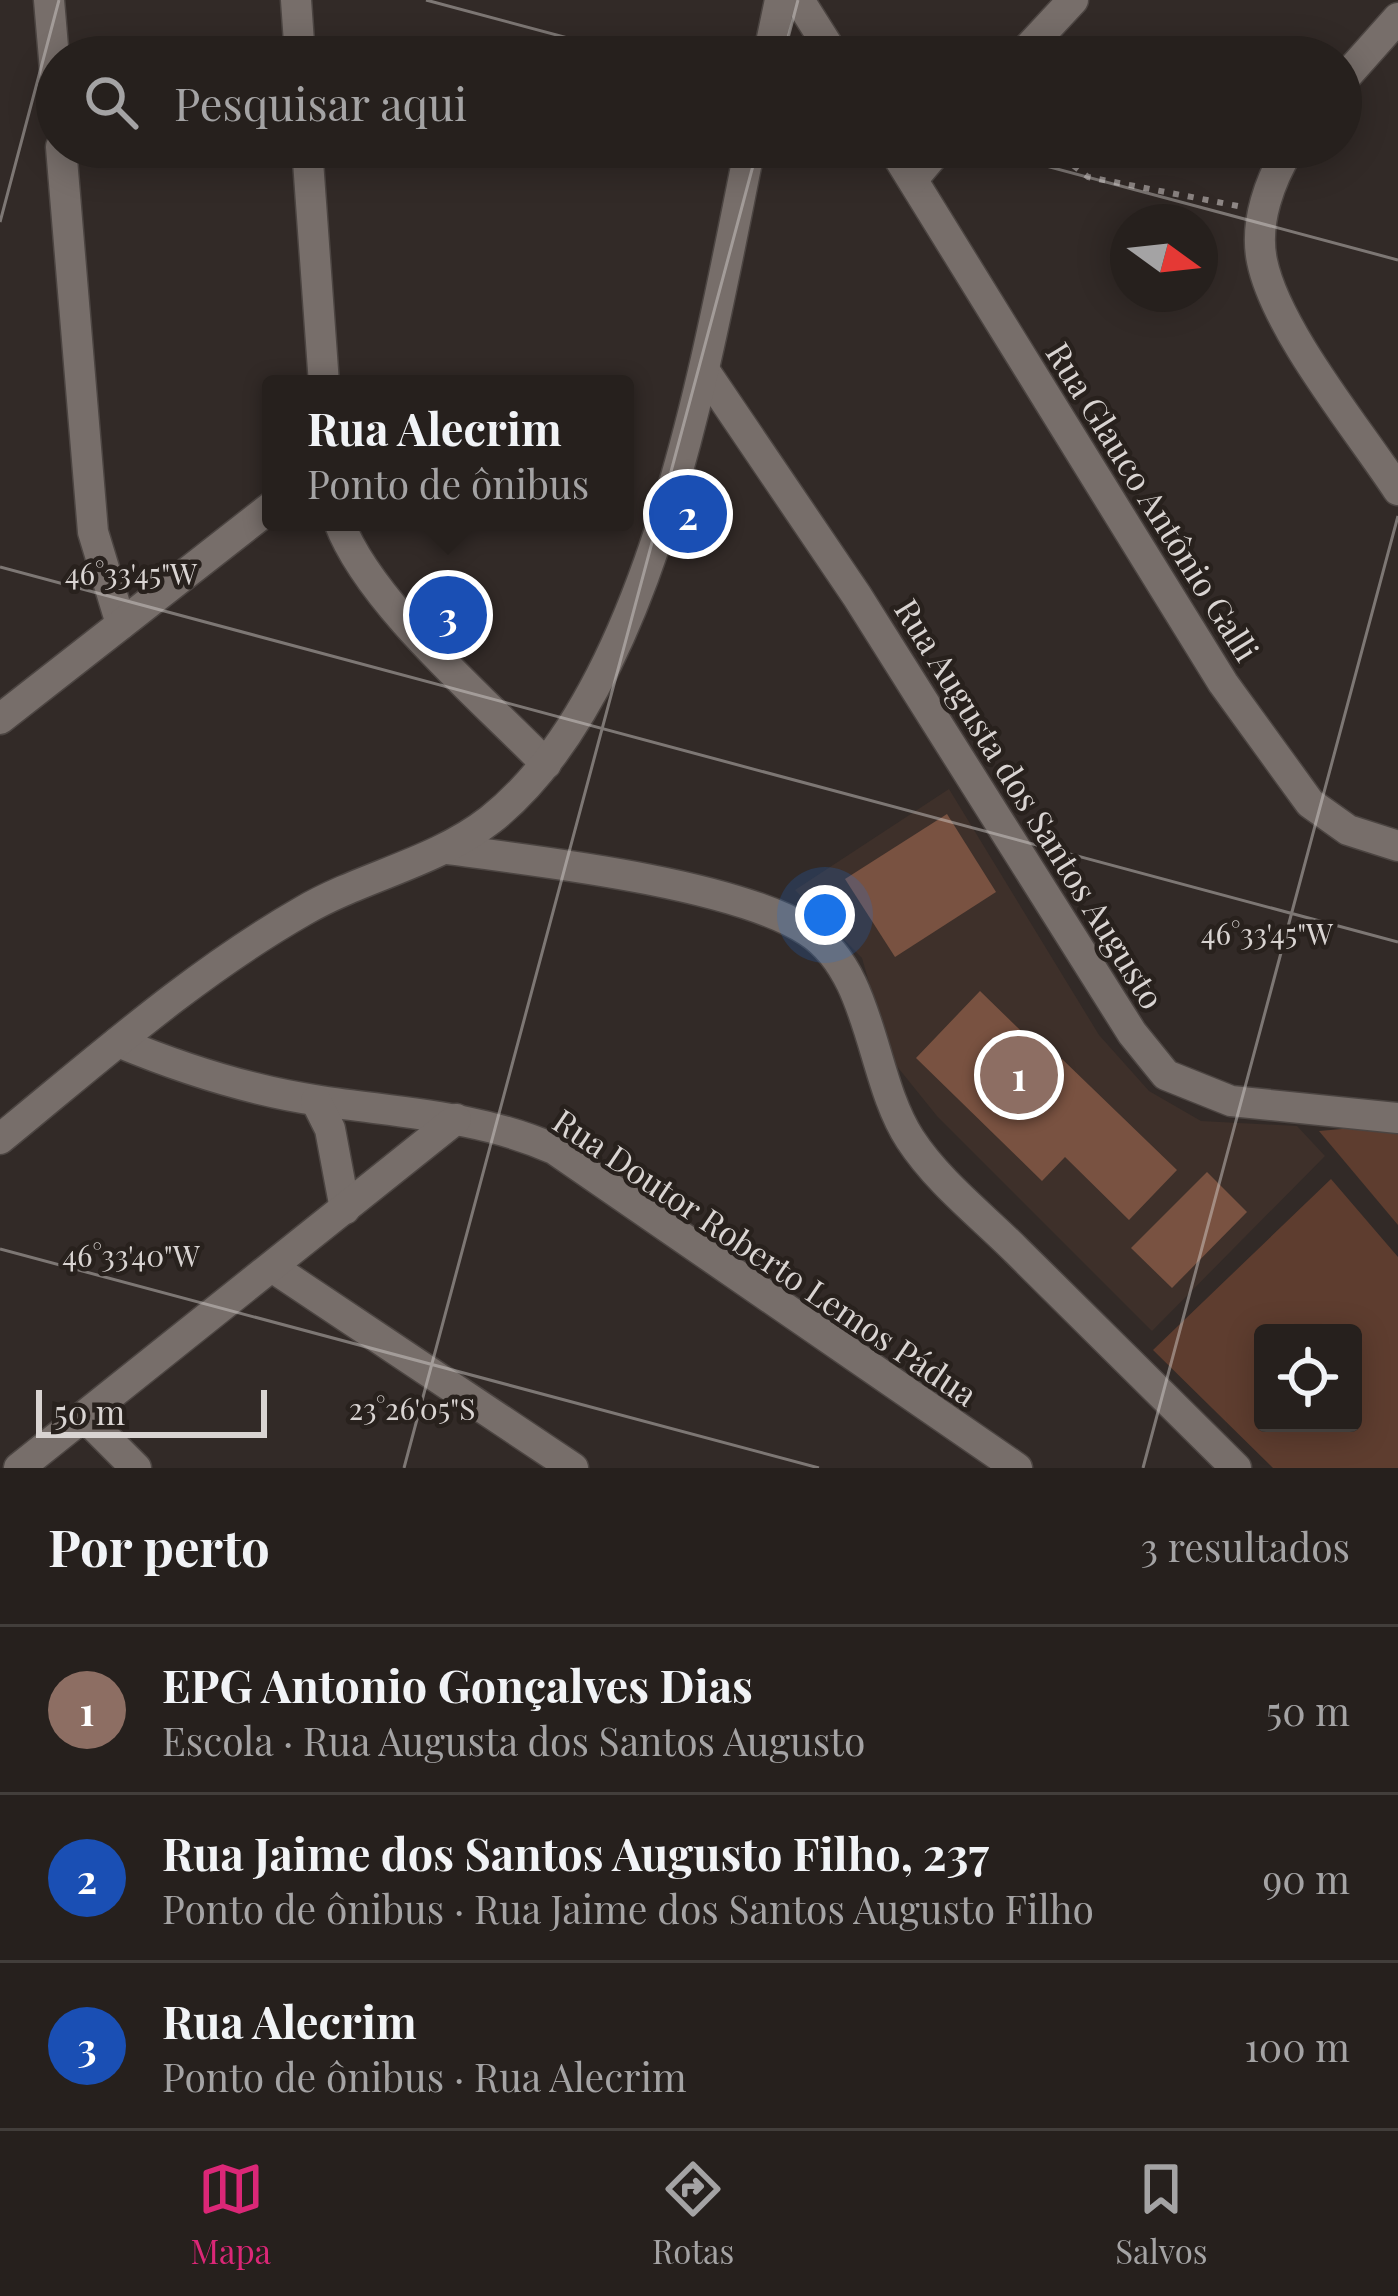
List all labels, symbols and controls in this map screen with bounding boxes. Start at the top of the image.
search box [36,36,1362,168]
icon: search [78,69,144,135]
text: Pesquisar aqui [174,72,467,132]
north arrow [1110,204,1218,312]
street label: Rua Glauco Antônio Galli [1038,333,1270,669]
popup [262,375,634,531]
text: Rua Alecrim [307,397,562,457]
text: Ponto de ônibus [307,457,589,509]
pin: 2 [649,469,727,559]
text: 46°33'45"W [65,553,198,593]
pin: 3 [409,570,487,660]
street label: Rua Augusta dos Santos Augusto [886,590,1176,1016]
your location [795,885,855,945]
text: 46°33'45"W [1201,913,1334,953]
pin: 1 [980,1030,1058,1120]
street label: Rua Doutor Roberto Lemos Pádua [546,1097,987,1415]
text: 46°33'40"W [62,1235,201,1275]
map controls [1254,1324,1362,1432]
button: locate [1254,1324,1362,1432]
scale bar [36,1384,267,1437]
text: 23°26'05"S [349,1388,475,1428]
text: 50 m [54,1389,125,1433]
text: Por perto [48,1512,270,1580]
text: 3 resultados [1140,1520,1350,1572]
text: EPG Antonio Gonçalves Dias [162,1654,753,1714]
text: 1 [80,1684,94,1736]
text: 50 m [1266,1684,1350,1736]
text: Escola · Rua Augusta dos Santos Augusto [162,1714,865,1766]
text: Rua Jaime dos Santos Augusto Filho, 237 [162,1822,989,1882]
text: 2 [77,1852,97,1904]
text: 90 m [1262,1852,1350,1904]
text: Ponto de ônibus · Rua Jaime dos Santos Augusto Filho [162,1882,1094,1934]
text: Rua Alecrim [162,1990,417,2050]
text: 3 [77,2020,97,2072]
text: 100 m [1244,2020,1350,2072]
text: Ponto de ônibus · Rua Alecrim [162,2050,687,2102]
tab: Mapa [190,2156,271,2272]
tab: Rotas [652,2156,734,2272]
tab: Salvos [1115,2156,1208,2272]

